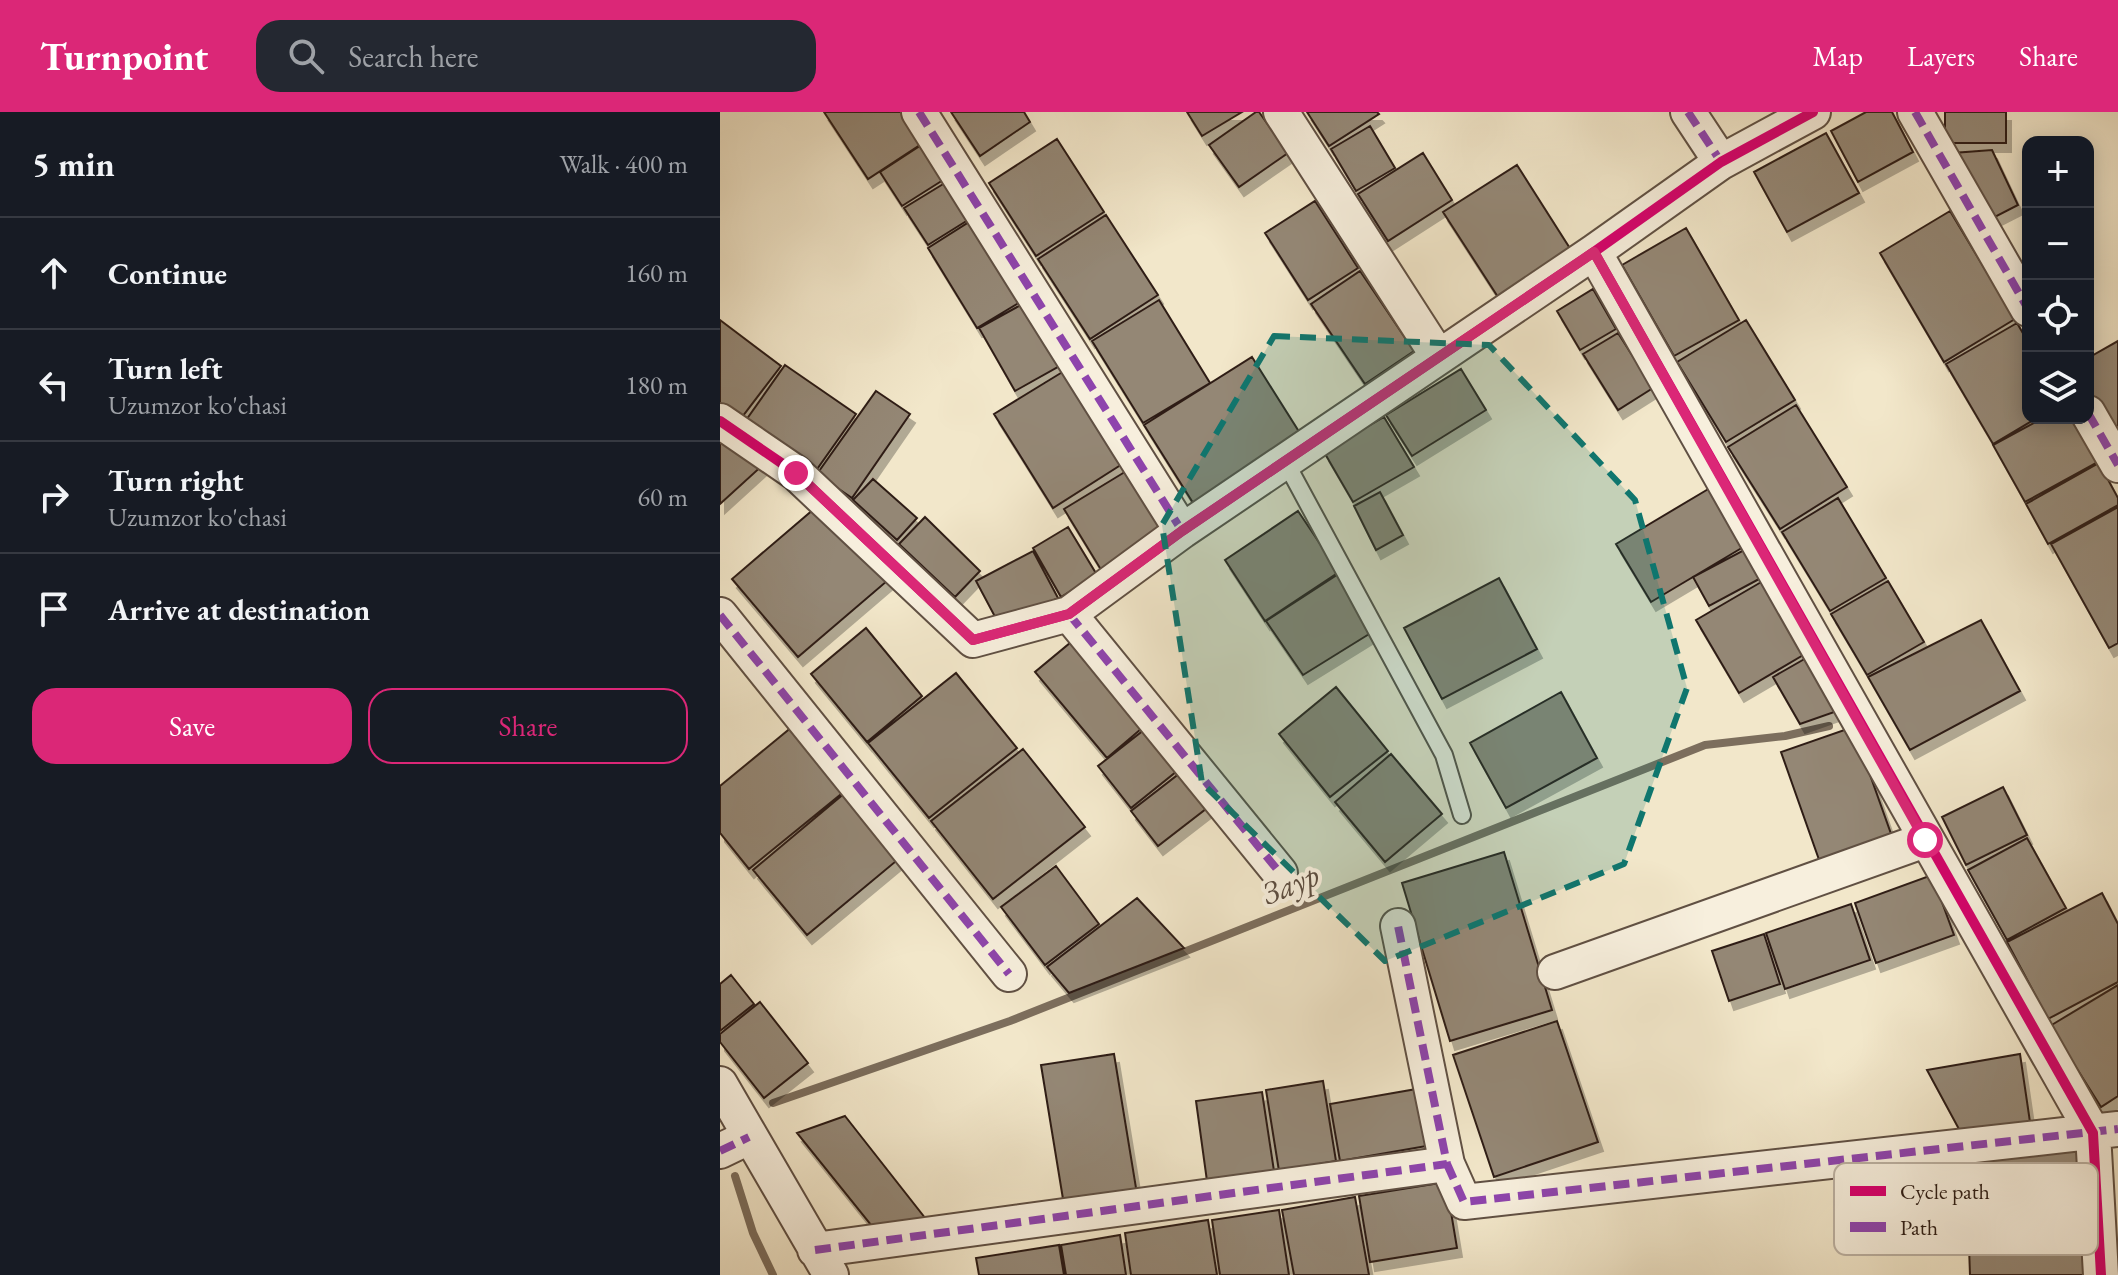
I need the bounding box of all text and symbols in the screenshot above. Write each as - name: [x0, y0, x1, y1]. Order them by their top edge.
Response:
- search box: [256, 20, 816, 92]
- text: Turnpoint: [40, 32, 208, 81]
- icon: search: [284, 34, 328, 78]
- text: Search here: [348, 37, 479, 76]
- text: Map: [1813, 38, 1863, 74]
- text: Layers: [1907, 38, 1975, 74]
- text: Share: [2019, 38, 2078, 74]
- map controls: [2022, 136, 2094, 424]
- button: +: [2022, 136, 2094, 208]
- text: 5 min: [32, 142, 115, 186]
- text: Walk · 400 m: [560, 147, 688, 181]
- button: −: [2022, 208, 2094, 280]
- icon: ahead: [32, 251, 76, 295]
- text: Continue: [108, 254, 227, 293]
- text: 160 m: [625, 256, 688, 290]
- button: locate: [2022, 280, 2094, 352]
- text: Turn left: [108, 349, 222, 388]
- button: layers: [2022, 352, 2094, 424]
- icon: left: [32, 363, 76, 407]
- text: 180 m: [625, 368, 688, 402]
- text: Uzumzor ko'chasi: [108, 388, 287, 422]
- route end: [778, 455, 814, 491]
- text: Turn right: [108, 461, 244, 500]
- icon: right: [32, 475, 76, 519]
- text: 60 m: [638, 480, 688, 514]
- text: Uzumzor ko'chasi: [108, 500, 287, 534]
- icon: arrive: [32, 587, 76, 631]
- text: Arrive at destination: [108, 590, 370, 629]
- button: Save: [32, 688, 352, 764]
- button: Share: [368, 688, 688, 764]
- route start: [1907, 822, 1943, 858]
- water label: Заур: [1255, 854, 1325, 914]
- legend: [1834, 1163, 2098, 1255]
- text: Cycle path: [1900, 1177, 1990, 1206]
- text: Path: [1900, 1213, 1938, 1242]

